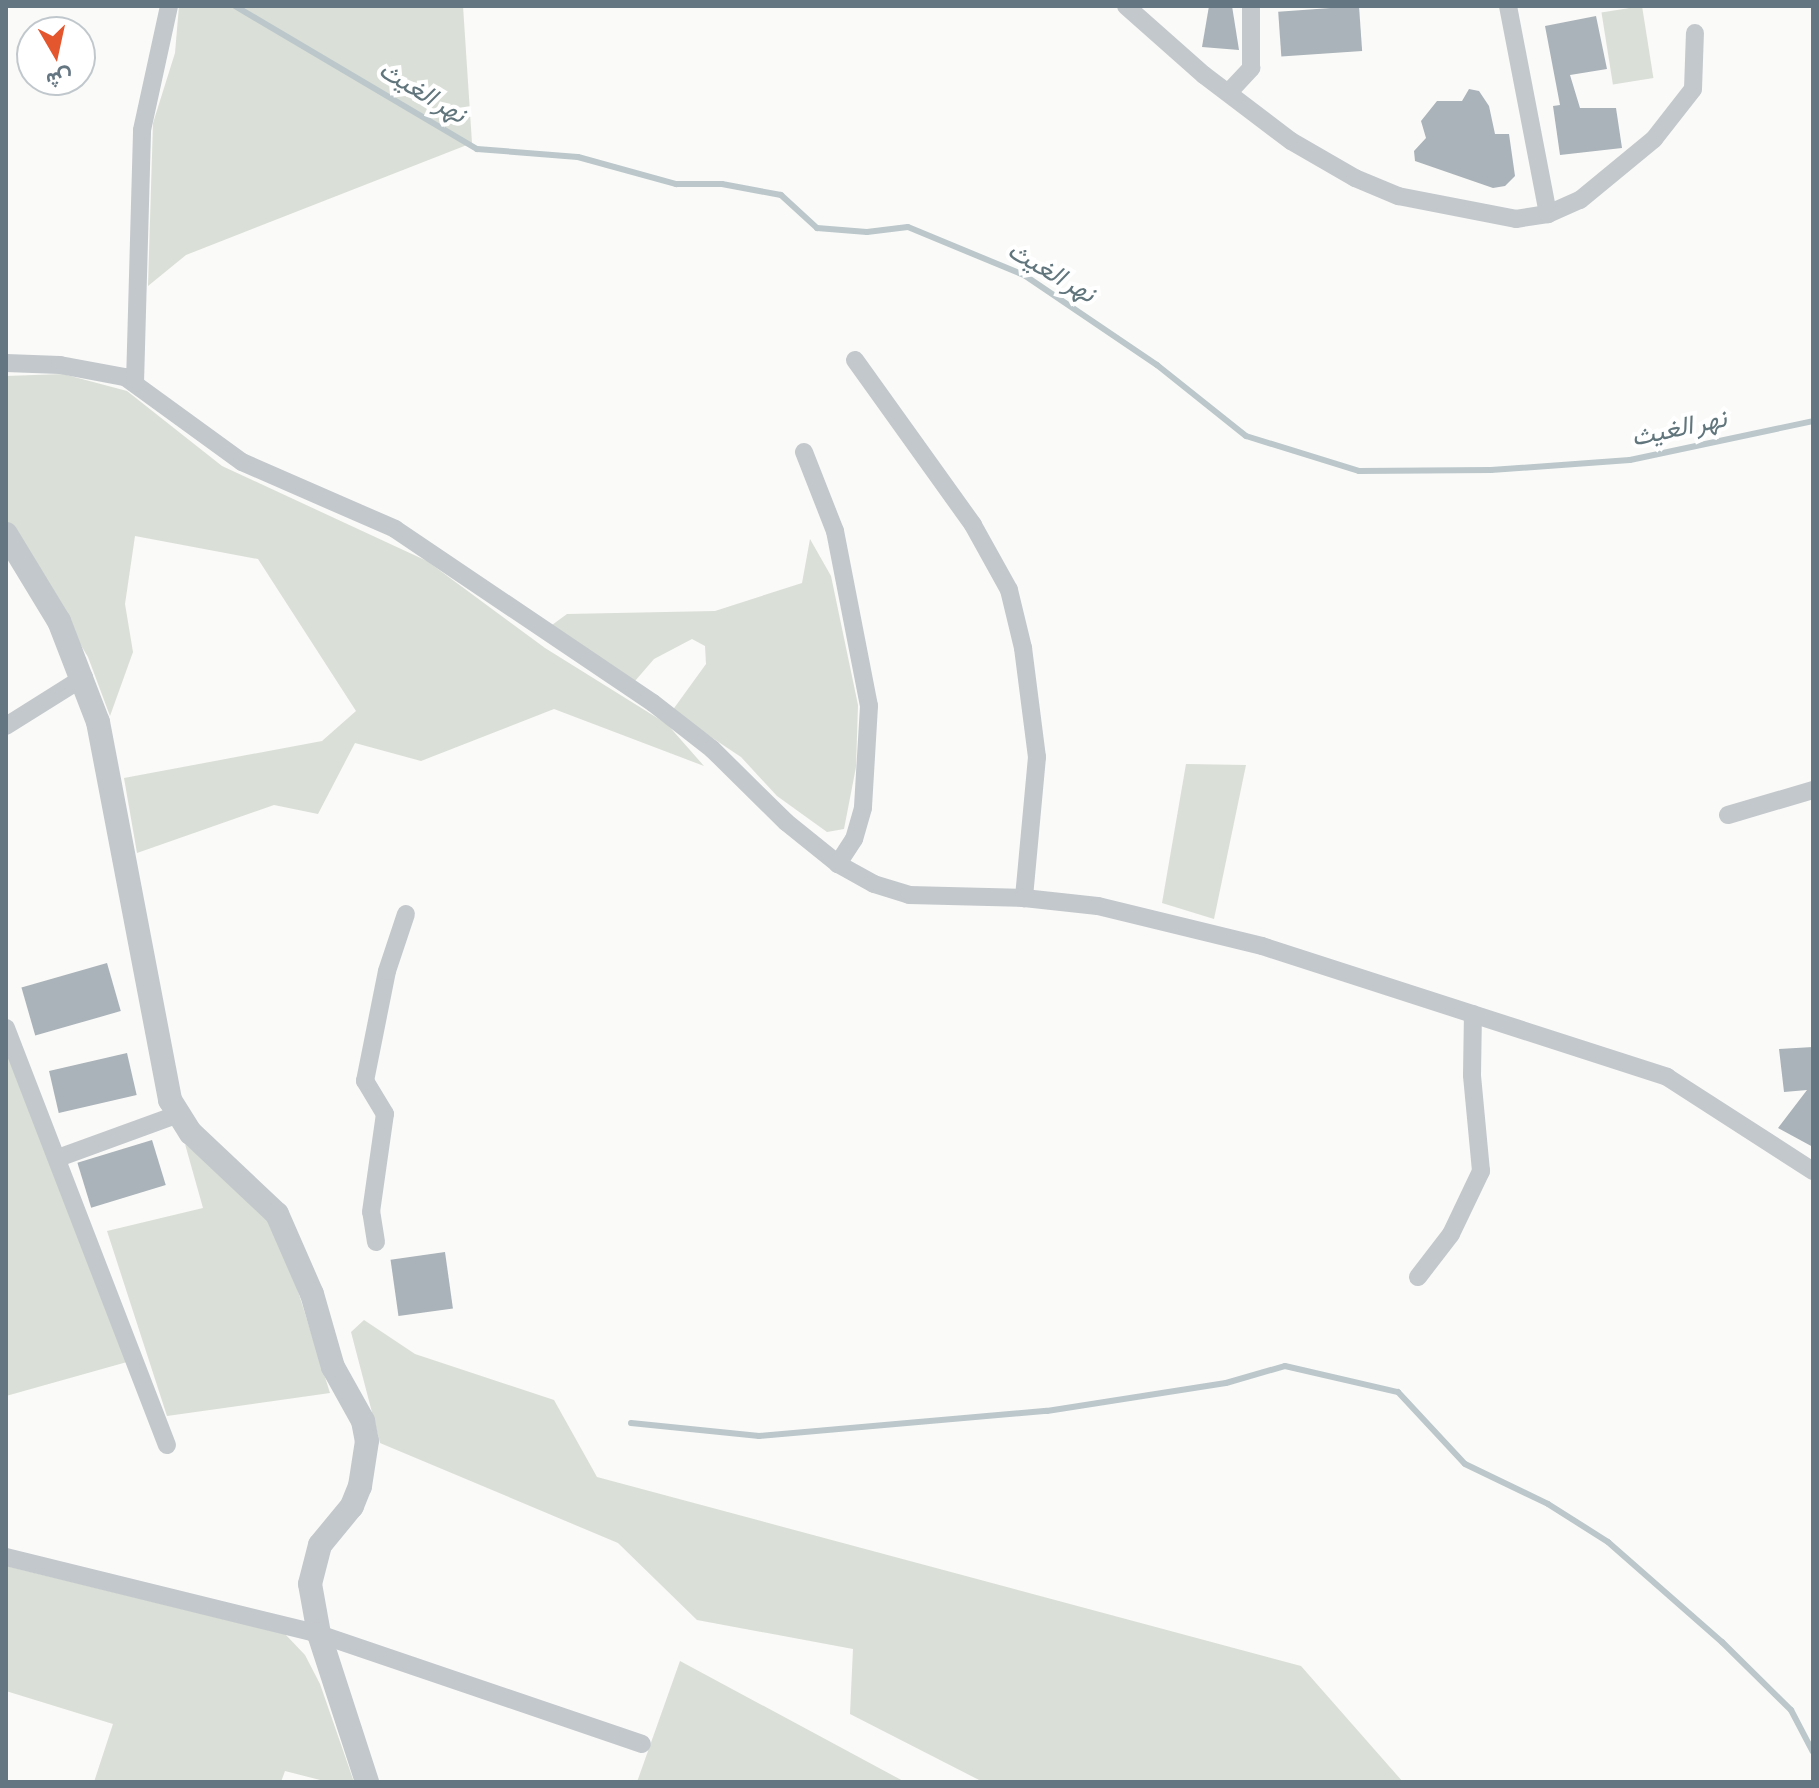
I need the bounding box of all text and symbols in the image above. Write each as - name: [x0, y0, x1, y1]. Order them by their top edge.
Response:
- north arrow: [16, 16, 96, 96]
- water label: نهر الغيث: [373, 55, 471, 131]
- text: ش: [44, 63, 75, 94]
- water label: نهر الغيث: [1001, 235, 1101, 311]
- water label: نهر الغيث: [1629, 404, 1729, 454]

